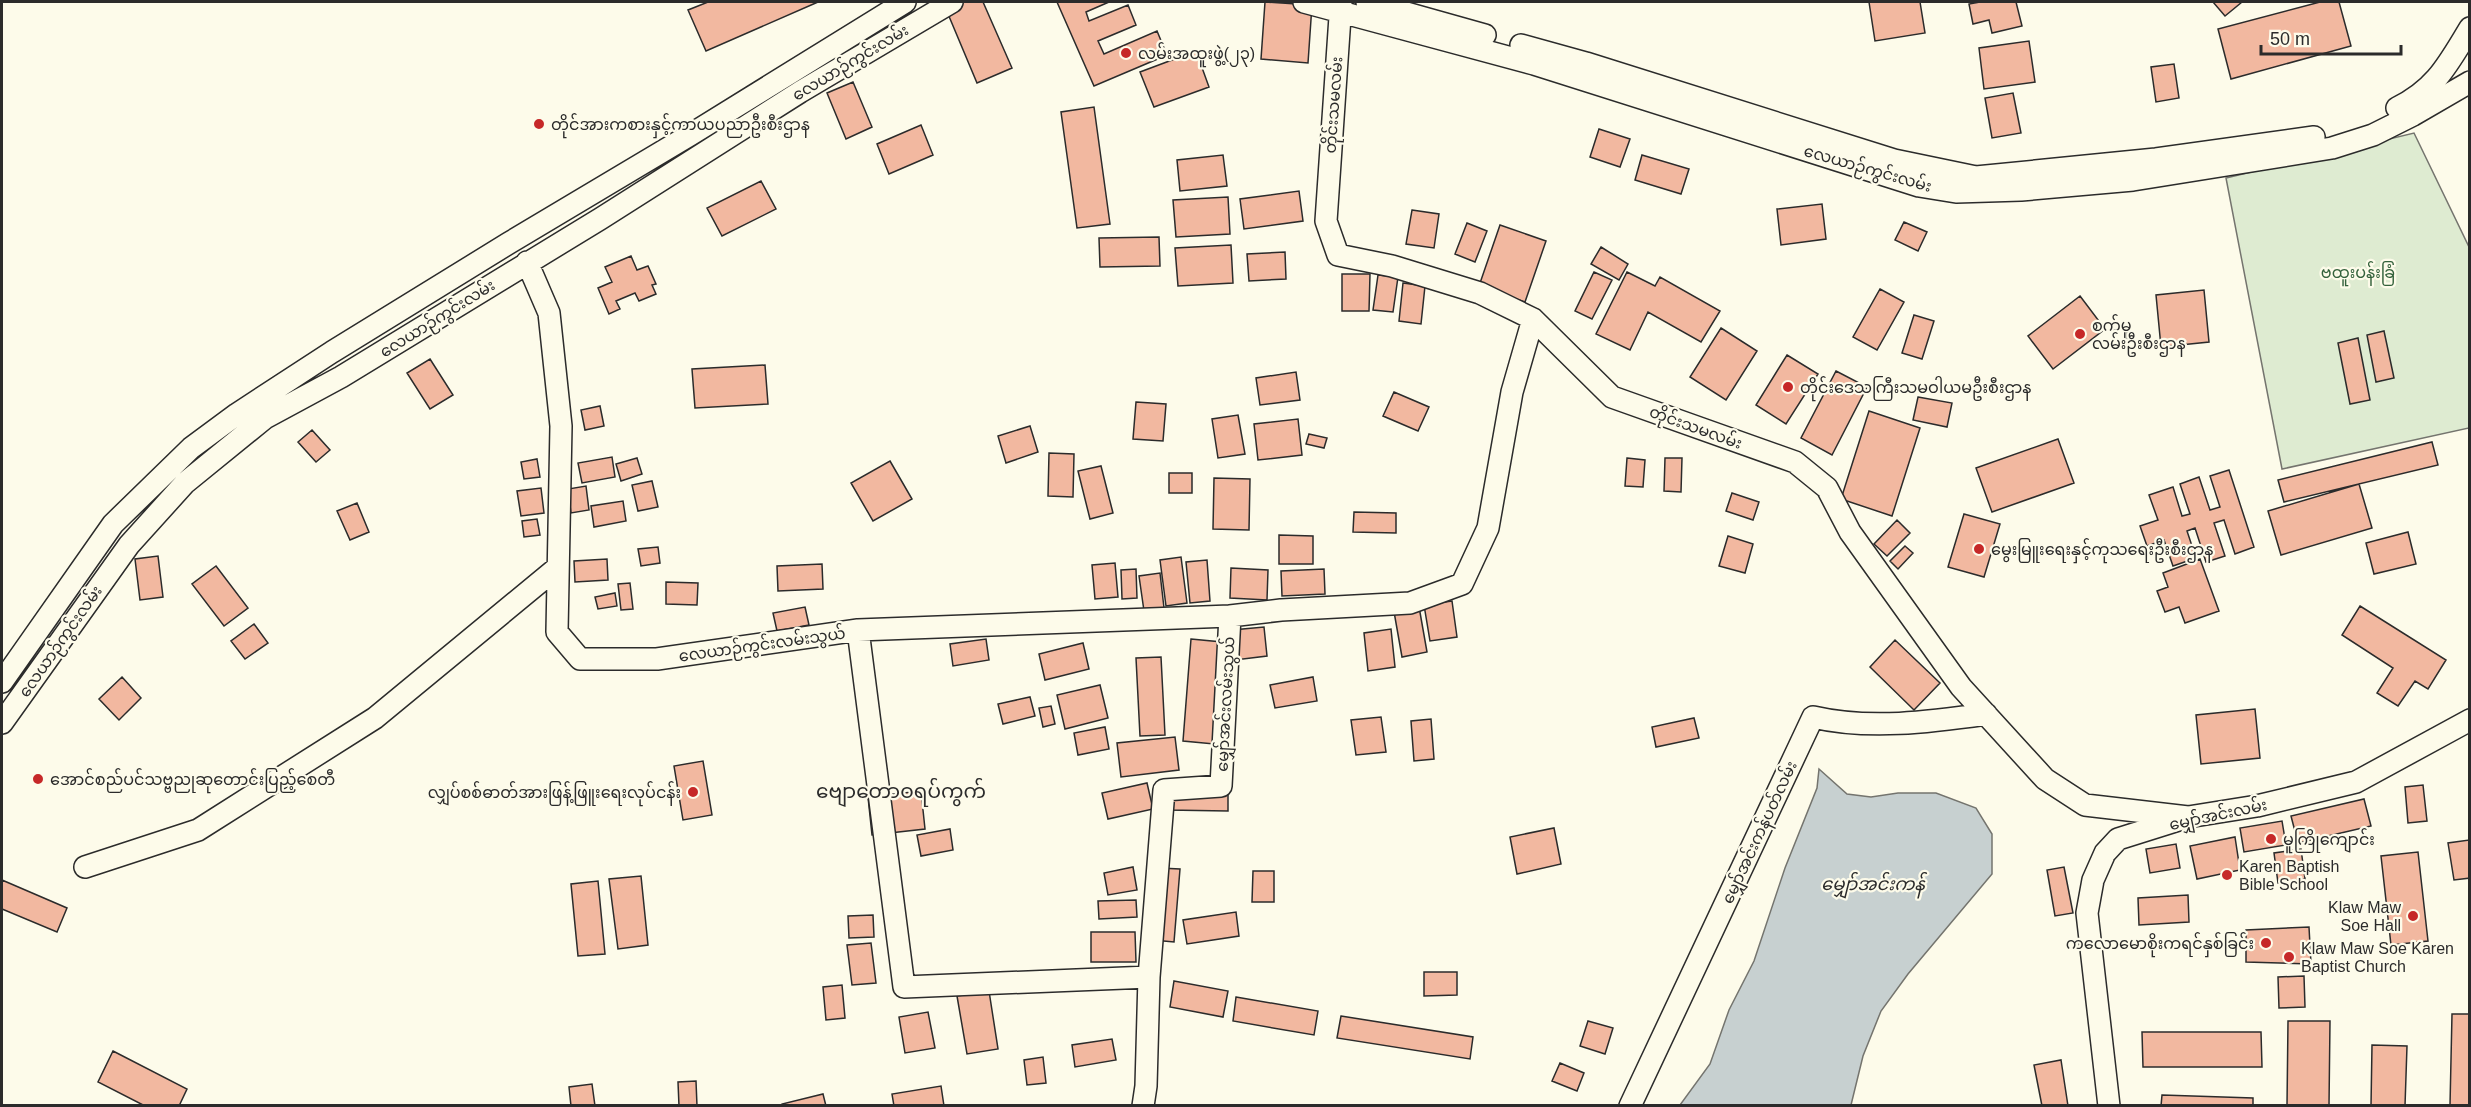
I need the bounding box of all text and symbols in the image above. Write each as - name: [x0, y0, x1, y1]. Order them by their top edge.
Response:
- scale bar: [2261, 18, 2400, 56]
- street label: လေယာဉ်ကွင်းလမ်း: [788, 19, 914, 108]
- text: 50 m: [2270, 29, 2310, 49]
- place label: လမ်းအထူးဖွဲ့(၂၃): [1138, 42, 1255, 68]
- marker: လမ်းအထူးဖွဲ့(၂၃): [1119, 46, 1133, 60]
- street label: တိုင်းသမလမ်း: [1319, 56, 1351, 154]
- place label: တိုင်အားကစားနှင့်ကာယပညာဦးစီးဌာန: [551, 113, 810, 139]
- marker: တိုင်အားကစားနှင့်ကာယပညာဦးစီးဌာန: [532, 117, 546, 131]
- street label: လေယာဉ်ကွင်းလမ်း: [1801, 139, 1935, 200]
- park label: ဗထူးပန်းခြံ: [2321, 261, 2395, 287]
- street label: လေယာဉ်ကွင်းလမ်း: [375, 274, 500, 365]
- place label: စက်မူ လမ်းဦးစီးဌာန: [2092, 314, 2186, 357]
- marker: စက်မူ လမ်းဦးစီးဌာန: [2073, 327, 2087, 341]
- place label: တိုင်းဒေသကြီးသမဝါယမဦးစီးဌာန: [1800, 376, 2031, 402]
- marker: တိုင်းဒေသကြီးသမဝါယမဦးစီးဌာန: [1781, 380, 1795, 394]
- street label: တိုင်းသမလမ်း: [1645, 400, 1745, 458]
- place label: မွေးမြူးရေးနှင့်ကုသရေးဦးစီးဌာန: [1991, 538, 2213, 564]
- marker: မွေးမြူးရေးနှင့်ကုသရေးဦးစီးဌာန: [1972, 542, 1986, 556]
- street label: လေယာဉ်ကွင်းလမ်း: [13, 581, 109, 703]
- street label: လေယာဉ်ကွင်းလမ်းသွယ်: [677, 621, 847, 670]
- street label: မျှော်အင်းလမ်းသွယ်: [1210, 636, 1243, 772]
- street label: မျှော်အင်းကန်ပတ်လမ်း: [1716, 757, 1805, 908]
- place label: အောင်စည်ပင်သဗ္ဗညုဆုတောင်းပြည့်စေတီ: [50, 768, 335, 794]
- marker: အောင်စည်ပင်သဗ္ဗညုဆုတောင်းပြည့်စေတီ: [31, 772, 45, 786]
- district label: ဗျောတောဝရပ်ကွက်: [816, 777, 986, 807]
- place label: လျှပ်စစ်ဓာတ်အားဖြန့်ဖြူးရေးလုပ်ငန်း: [428, 781, 681, 807]
- marker: လျှပ်စစ်ဓာတ်အားဖြန့်ဖြူးရေးလုပ်ငန်း: [686, 785, 700, 799]
- street label: မျှော်အင်းလမ်း: [2167, 793, 2270, 838]
- place label: မူကြိုကျောင်း: [2283, 828, 2375, 854]
- marker: မူကြိုကျောင်း: [2264, 832, 2278, 846]
- place label: Karen Baptish Bible School: [2239, 858, 2340, 893]
- marker: Karen Baptish Bible School: [2220, 868, 2234, 882]
- water label: မျှော်အင်းကန်: [1821, 871, 1928, 899]
- place label: Klaw Maw Soe Hall: [2328, 899, 2401, 934]
- marker: Klaw Maw Soe Hall: [2406, 909, 2420, 923]
- place label: ကလောမောစိုးကရင်နှစ်ခြင်း: [2066, 932, 2254, 958]
- marker: ကလောမောစိုးကရင်နှစ်ခြင်း: [2259, 936, 2273, 950]
- place label: Klaw Maw Soe Karen Baptist Church: [2301, 940, 2454, 975]
- marker: Klaw Maw Soe Karen Baptist Church: [2282, 950, 2296, 964]

